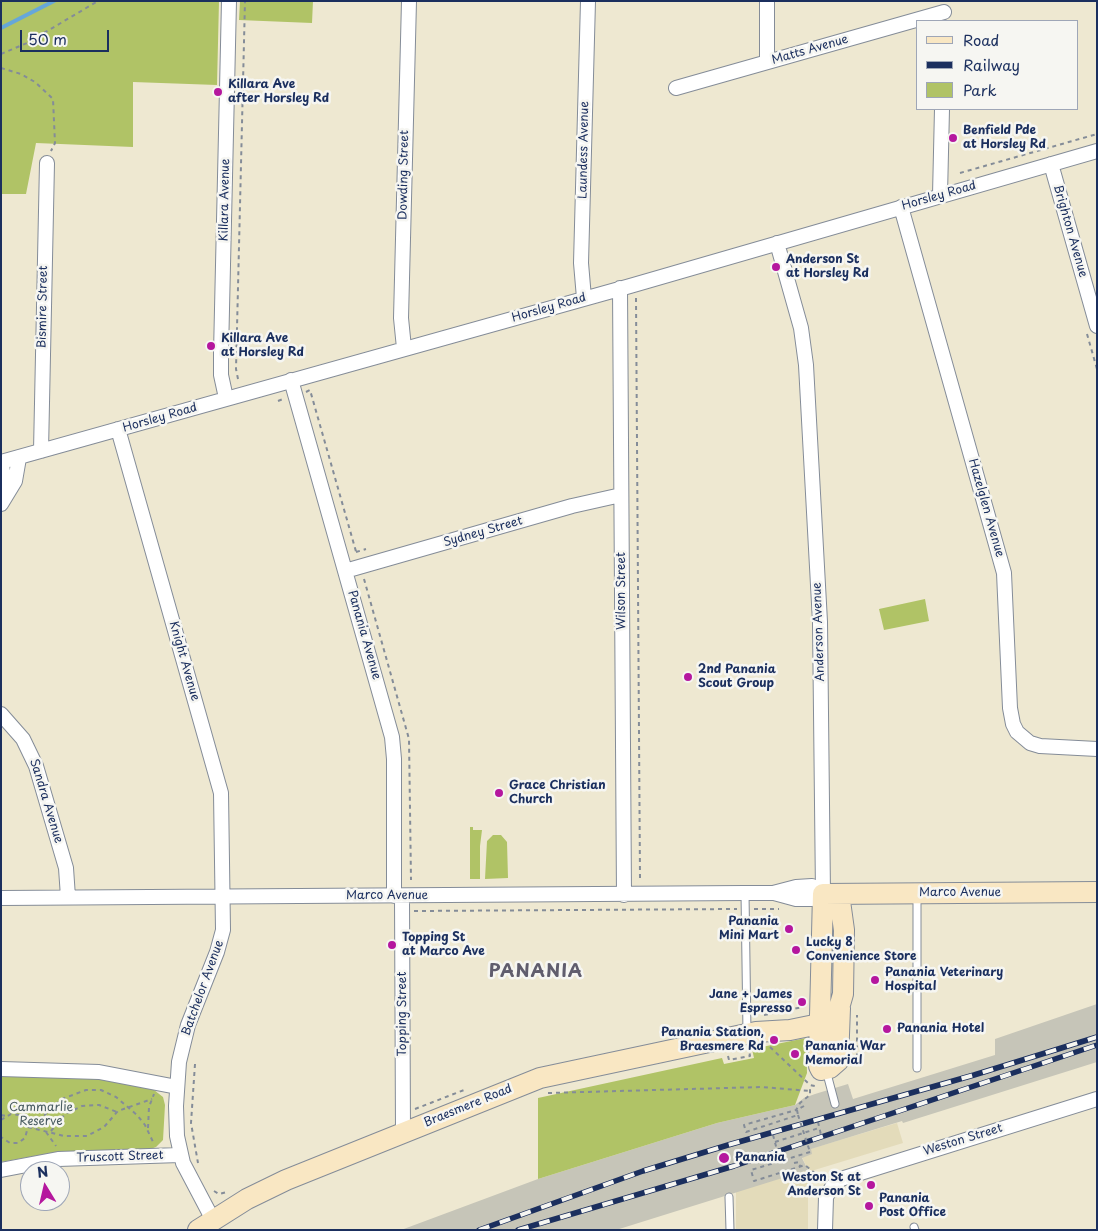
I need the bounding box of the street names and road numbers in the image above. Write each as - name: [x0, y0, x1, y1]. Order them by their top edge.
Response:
- street label: Matts Avenue: [770, 32, 850, 68]
- street label: Laundess Avenue: [576, 101, 592, 199]
- street label: Dowding Street: [396, 130, 412, 220]
- street label: Killara Avenue: [217, 159, 233, 241]
- street label: Horsley Road: [900, 179, 978, 213]
- street label: Brighton Avenue: [1050, 183, 1090, 279]
- street label: Bismire Street: [35, 265, 51, 349]
- street label: Horsley Road: [510, 291, 588, 325]
- street label: Horsley Road: [121, 401, 199, 435]
- street label: Hazelglen Avenue: [965, 457, 1007, 559]
- street label: Sydney Street: [442, 514, 524, 550]
- street label: Wilson Street: [615, 552, 629, 630]
- street label: Anderson Avenue: [810, 582, 828, 682]
- street label: Panania Avenue: [344, 589, 384, 681]
- street label: Knight Avenue: [166, 619, 202, 703]
- street label: Sandra Avenue: [26, 757, 66, 845]
- street label: Marco Avenue: [919, 886, 1001, 900]
- street label: Marco Avenue: [346, 889, 428, 903]
- street label: Batchelor Avenue: [179, 938, 227, 1038]
- street label: Topping Street: [396, 972, 410, 1056]
- street label: Braesmere Road: [422, 1082, 514, 1130]
- street label: Weston Street: [922, 1121, 1004, 1159]
- street label: Truscott Street: [76, 1148, 164, 1166]

